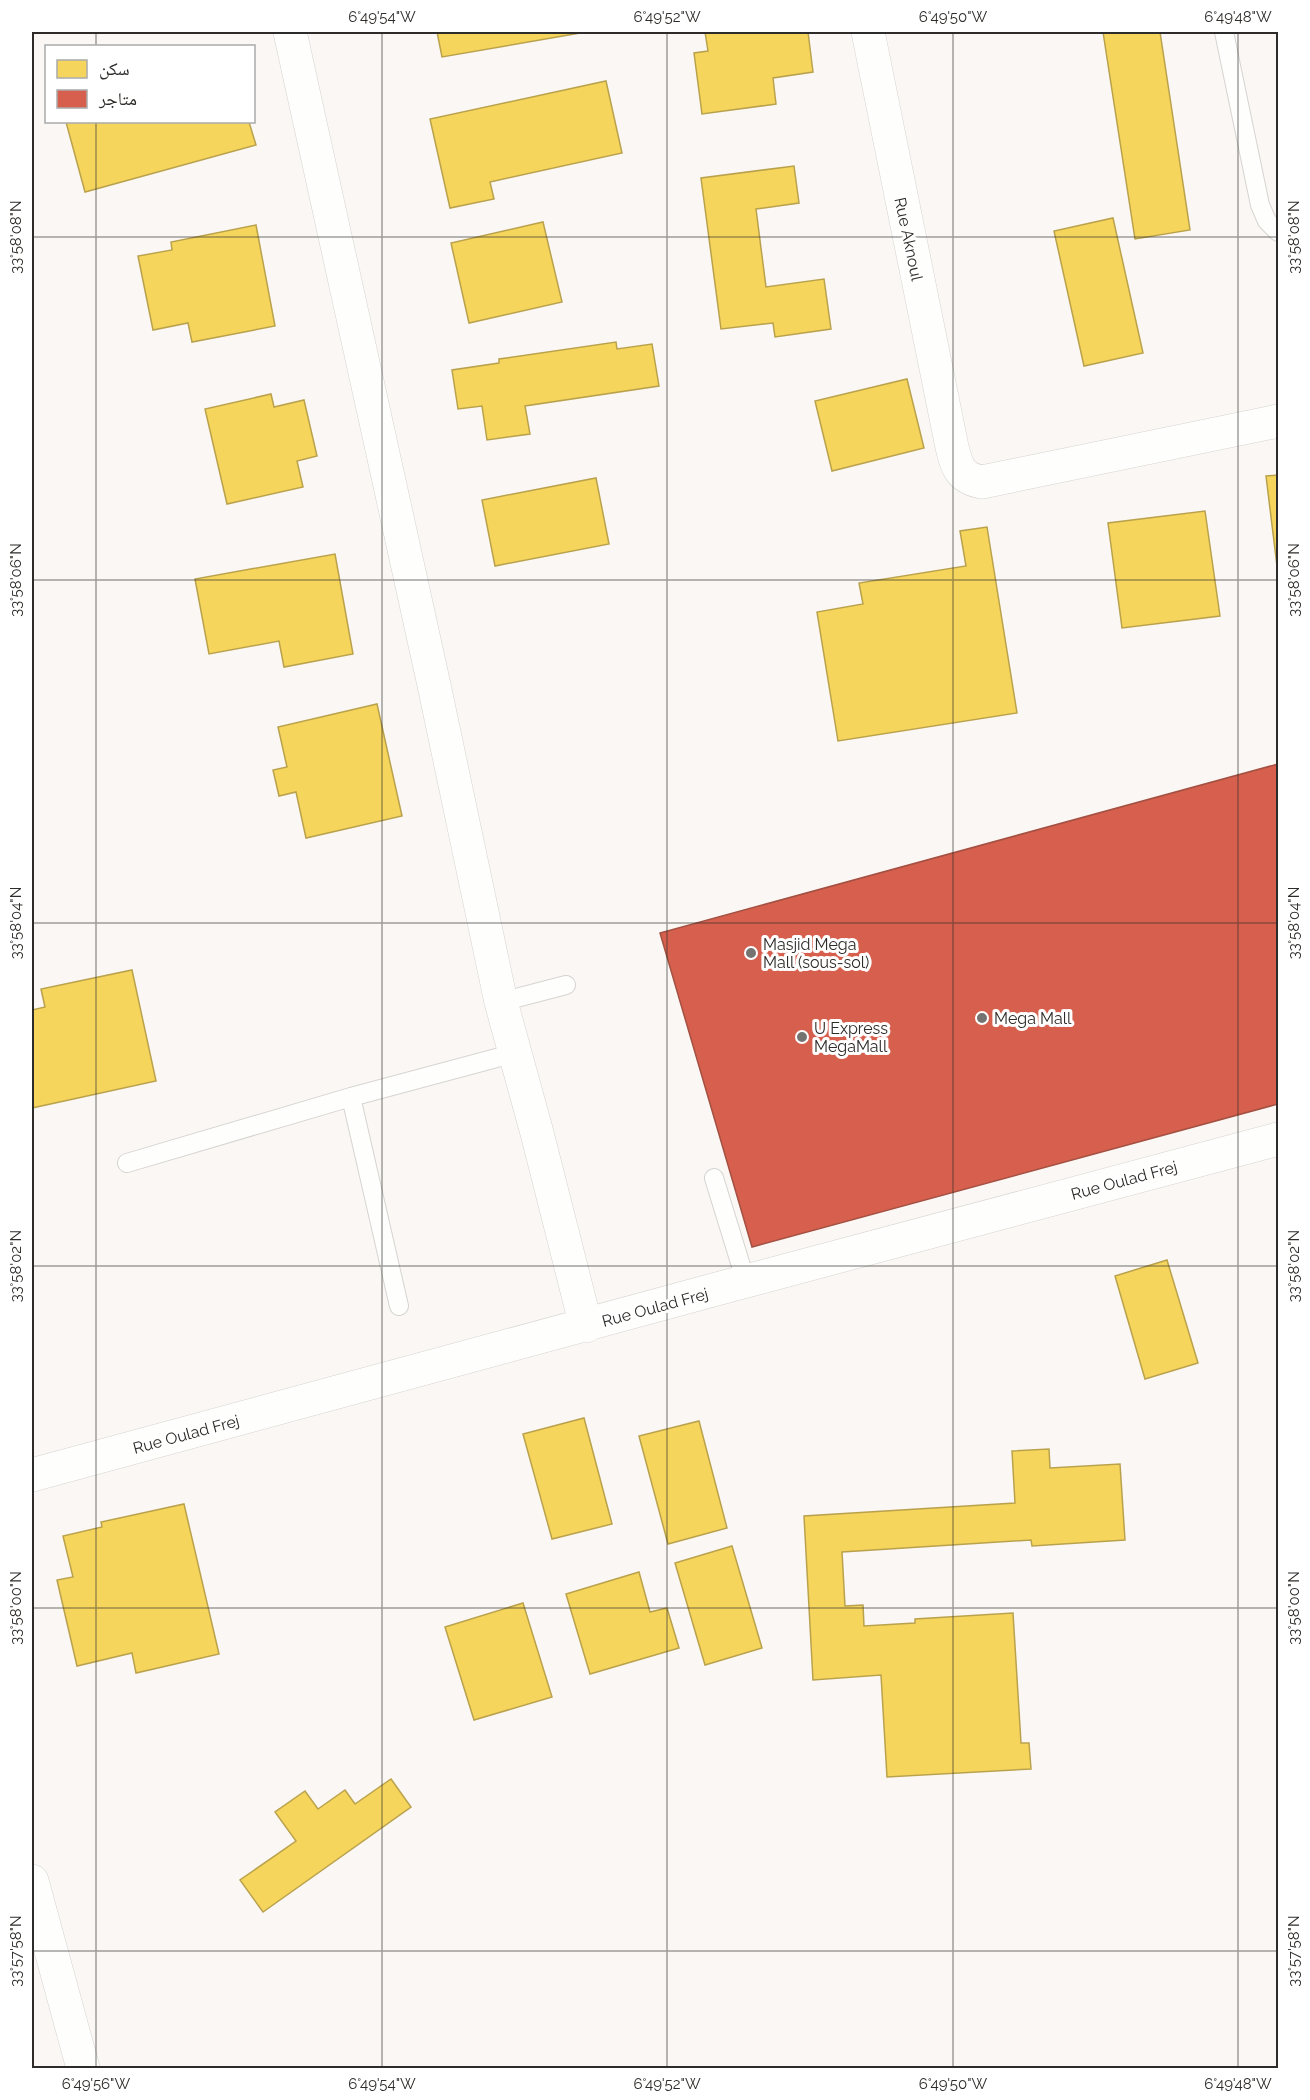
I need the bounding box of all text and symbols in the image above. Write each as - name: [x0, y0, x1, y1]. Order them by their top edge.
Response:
- text: 6°49'54"W: [348, 8, 416, 26]
- text: 6°49'52"W: [633, 8, 701, 26]
- text: 6°49'50"W: [919, 8, 988, 26]
- text: 6°49'48"W: [1204, 8, 1272, 26]
- legend: [45, 45, 255, 123]
- text: سكن: [99, 58, 130, 80]
- text: متاجر: [98, 88, 137, 109]
- street label: Rue Aknoul: [890, 196, 927, 283]
- text: 33°58'08"N: [7, 200, 25, 274]
- text: 33°58'08"N: [1285, 200, 1303, 274]
- text: 33°58'06"N: [7, 543, 25, 617]
- text: 33°58'06"N: [1285, 543, 1303, 617]
- text: 33°58'04"N: [7, 887, 25, 959]
- text: 33°58'04"N: [1285, 887, 1303, 959]
- place label: Masjid Mega Mall (sous-sol): [763, 935, 869, 972]
- marker: Masjid Mega Mall (sous-sol): [744, 946, 758, 960]
- place label: Mega Mall: [994, 1009, 1072, 1028]
- marker: Mega Mall: [975, 1011, 989, 1025]
- place label: U Express MegaMall: [814, 1019, 888, 1056]
- marker: U Express MegaMall: [795, 1030, 809, 1044]
- street label: Rue Oulad Frej: [1069, 1157, 1179, 1204]
- text: 33°58'02"N: [7, 1230, 25, 1302]
- text: 33°58'02"N: [1285, 1230, 1303, 1302]
- street label: Rue Oulad Frej: [600, 1284, 710, 1331]
- street label: Rue Oulad Frej: [131, 1411, 241, 1458]
- text: 33°58'00"N: [7, 1571, 25, 1645]
- text: 33°58'00"N: [1285, 1571, 1303, 1645]
- text: 33°57'58"N: [7, 1915, 25, 1987]
- text: 33°57'58"N: [1285, 1915, 1303, 1987]
- text: 6°49'56"W: [62, 2075, 131, 2093]
- text: 6°49'54"W: [348, 2075, 416, 2093]
- text: 6°49'52"W: [633, 2075, 701, 2093]
- text: 6°49'50"W: [919, 2075, 988, 2093]
- text: 6°49'48"W: [1204, 2075, 1272, 2093]

